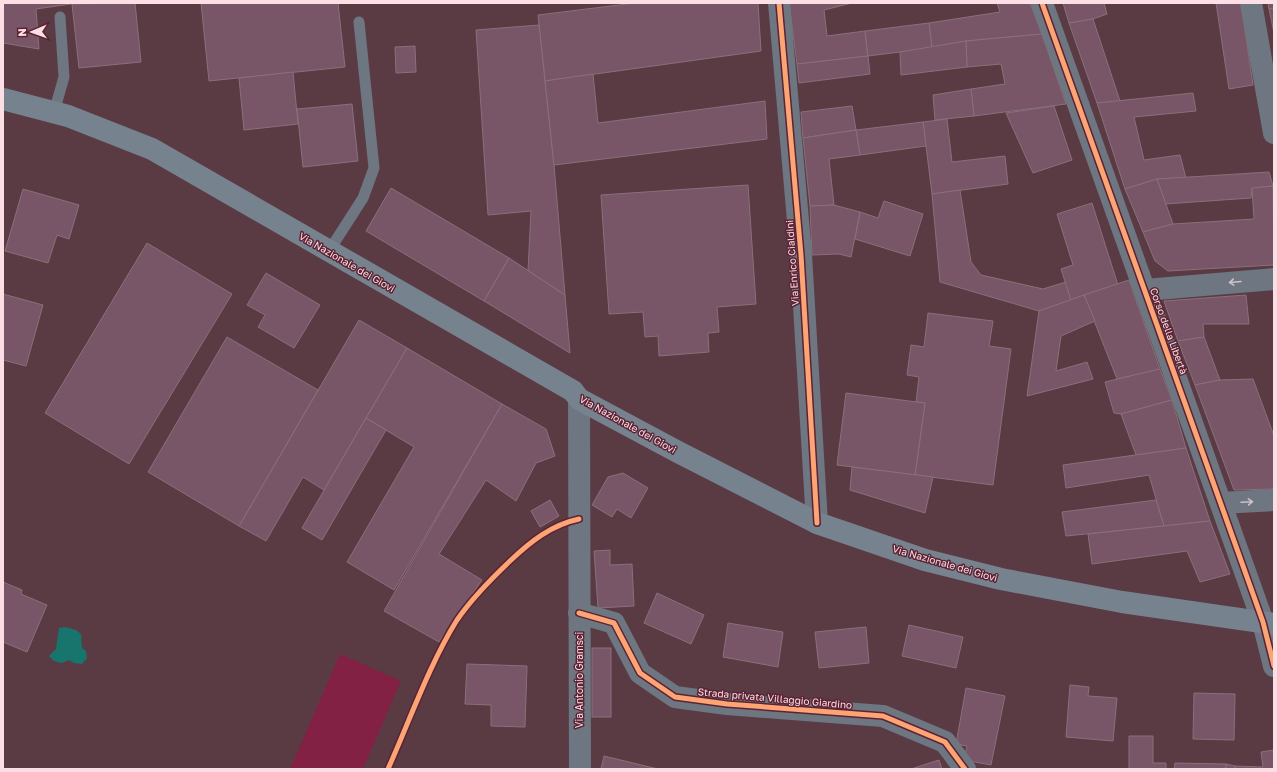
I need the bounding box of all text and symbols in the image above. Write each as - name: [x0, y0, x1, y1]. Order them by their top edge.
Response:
- north arrow: [12, 12, 52, 52]
- text: N: [15, 28, 28, 37]
- street label: Via Enrico Cialdini: [783, 220, 801, 306]
- street label: Via Nazionale dei Giovi: [297, 230, 397, 294]
- one-way arrow: [1229, 279, 1242, 286]
- street label: Corso della Libertà: [1148, 286, 1190, 376]
- street label: Via Nazionale dei Giovi: [578, 392, 678, 456]
- one-way arrow: [1240, 498, 1253, 505]
- street label: Via Nazionale dei Giovi: [891, 542, 999, 584]
- street label: Via Antonio Gramsci: [573, 632, 585, 728]
- street label: Strada privata Villaggio Giardino: [697, 685, 853, 711]

